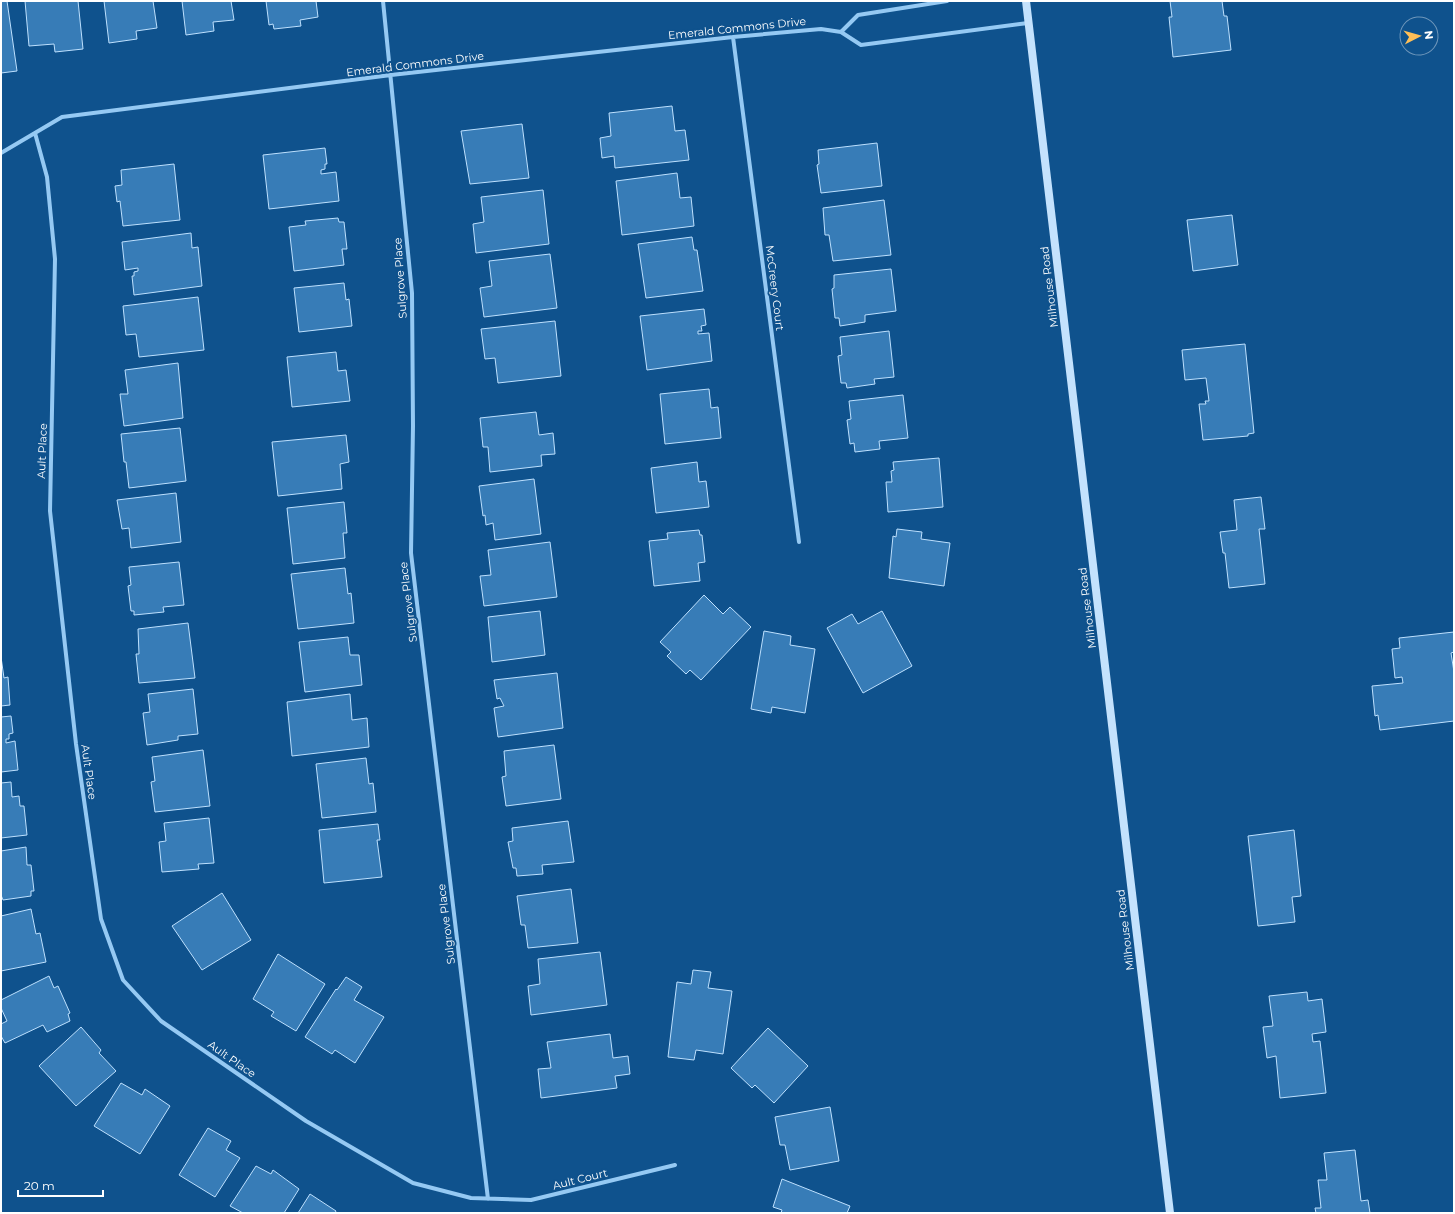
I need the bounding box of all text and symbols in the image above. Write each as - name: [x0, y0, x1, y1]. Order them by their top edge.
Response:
- street label: Emerald Commons Drive: [667, 14, 807, 42]
- north arrow: [1399, 16, 1439, 56]
- text: N: [1422, 30, 1436, 40]
- street label: Emerald Commons Drive: [345, 49, 485, 79]
- street label: Sulgrove Place: [390, 237, 410, 319]
- street label: McCreery Court: [763, 244, 787, 332]
- street label: Milhouse Road: [1037, 246, 1061, 328]
- street label: Ault Place: [34, 423, 50, 479]
- street label: Sulgrove Place: [396, 561, 420, 643]
- street label: Milhouse Road: [1075, 567, 1099, 649]
- street label: Ault Place: [78, 744, 100, 801]
- street label: Sulgrove Place: [434, 883, 458, 965]
- street label: Milhouse Road: [1113, 889, 1137, 971]
- street label: Ault Place: [205, 1037, 259, 1081]
- street label: Ault Court: [551, 1165, 610, 1193]
- scale bar: [18, 1172, 103, 1198]
- text: 20 m: [24, 1178, 55, 1193]

